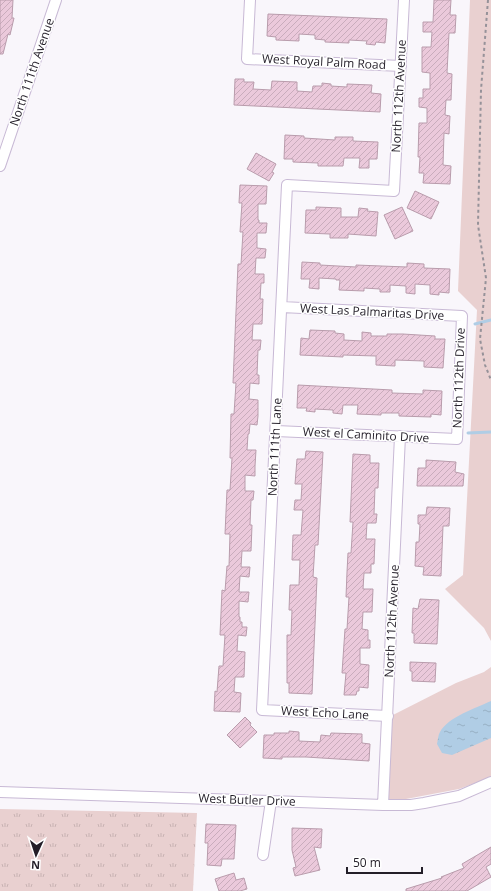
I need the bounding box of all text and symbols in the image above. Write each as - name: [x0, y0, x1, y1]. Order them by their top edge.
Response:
- street label: North 111th Avenue: [5, 15, 58, 128]
- street label: North 112th Avenue: [387, 39, 410, 153]
- street label: West Royal Palm Road: [262, 50, 386, 73]
- street label: West Las Palmaritas Drive: [299, 299, 445, 324]
- street label: North 112th Drive: [448, 327, 469, 429]
- street label: North 111th Lane: [263, 397, 286, 496]
- street label: West el Caminito Drive: [302, 423, 430, 446]
- street label: North 112th Avenue: [380, 564, 403, 678]
- street label: West Echo Lane: [281, 702, 370, 723]
- street label: West Butler Drive: [198, 789, 296, 810]
- north arrow: [16, 835, 56, 875]
- scale bar: [347, 849, 422, 875]
- text: 50 m: [353, 854, 381, 871]
- text: N: [31, 858, 40, 873]

